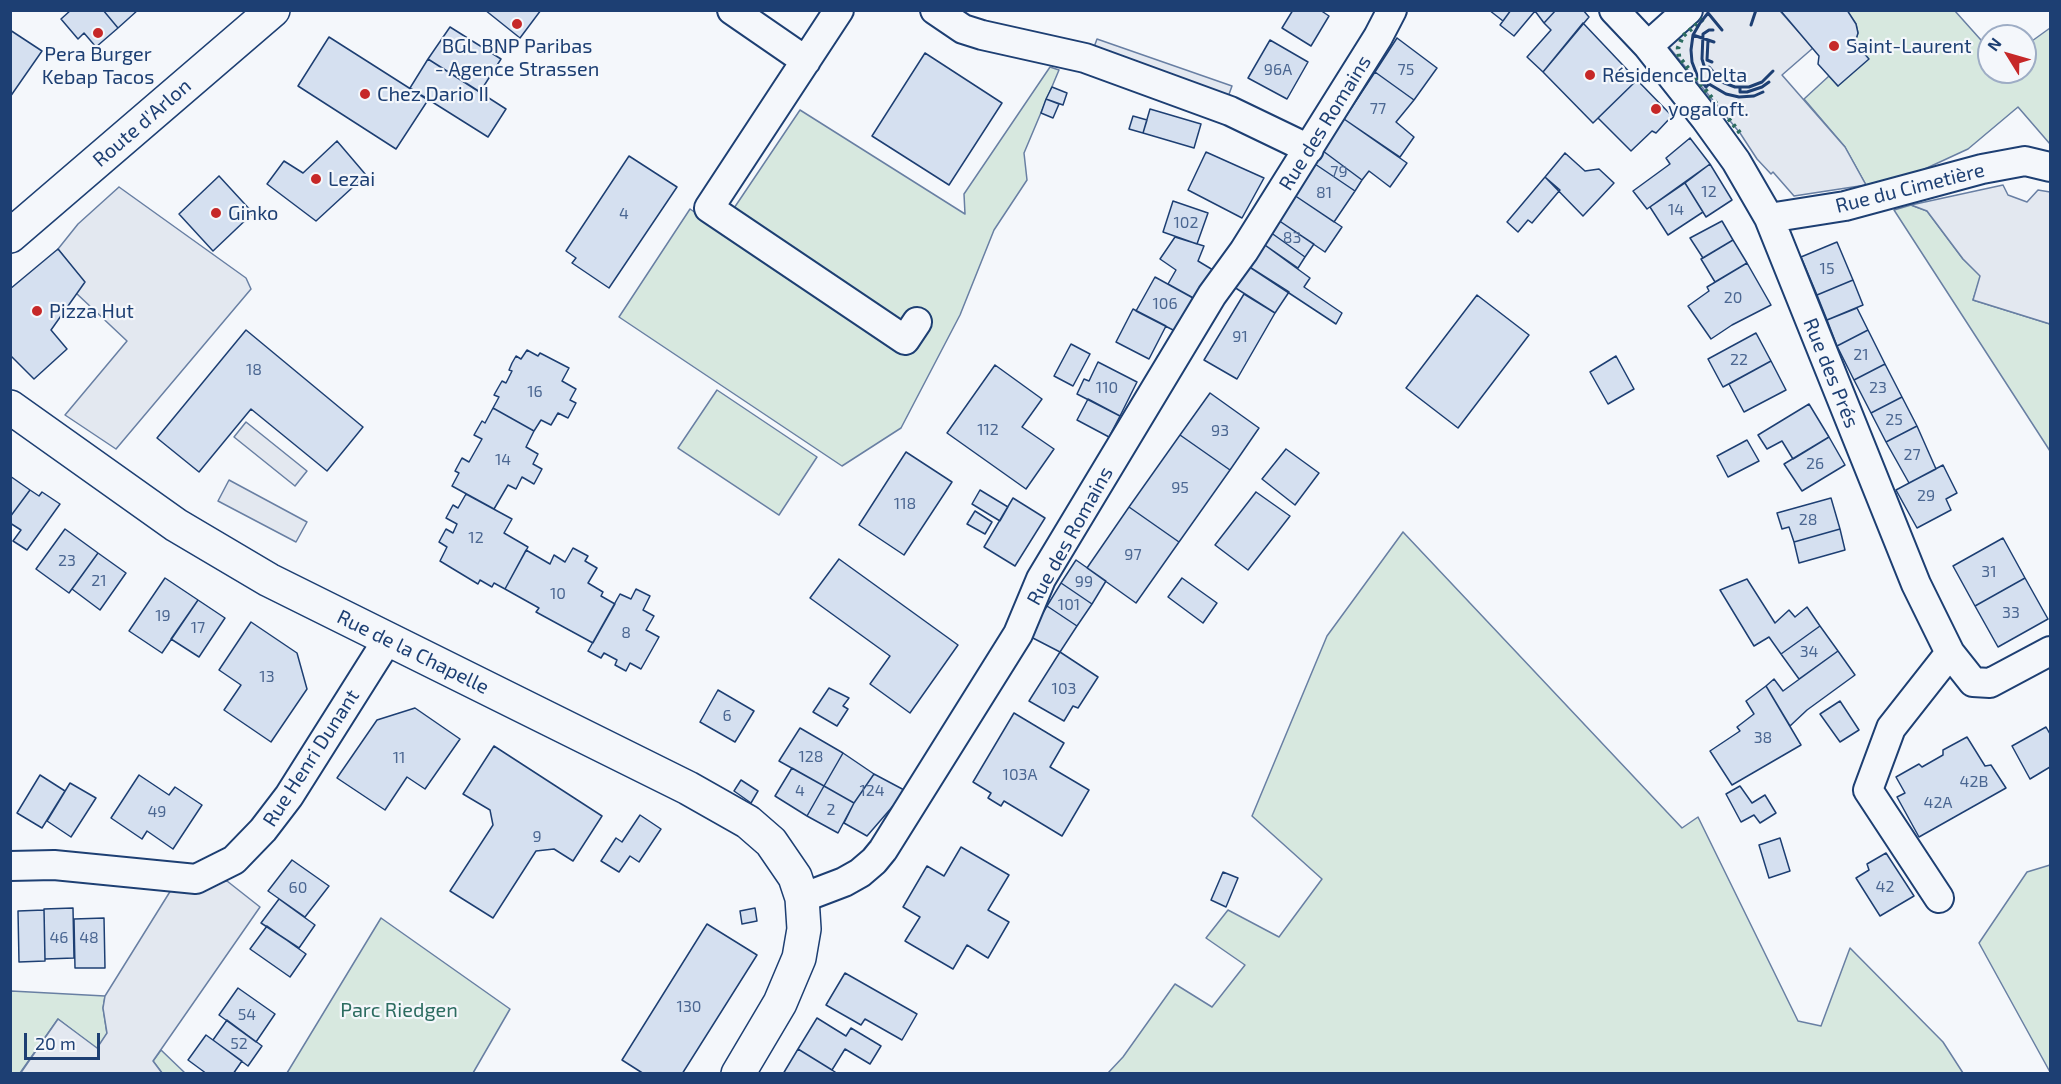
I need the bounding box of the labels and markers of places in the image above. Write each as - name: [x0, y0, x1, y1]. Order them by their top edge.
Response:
- marker: BGL BNP Paribas - Agence Strassen: [510, 17, 524, 31]
- marker: Pera Burger Kebap Tacos: [91, 26, 105, 40]
- place label: BGL BNP Paribas - Agence Strassen: [435, 34, 599, 81]
- place label: Saint-Laurent: [1846, 34, 1972, 58]
- marker: Saint-Laurent: [1827, 39, 1841, 53]
- place label: Pera Burger Kebap Tacos: [42, 42, 154, 89]
- place label: Résidence Delta: [1602, 63, 1747, 87]
- marker: Résidence Delta: [1583, 68, 1597, 82]
- place label: Chez Dario II: [377, 82, 489, 106]
- marker: Chez Dario II: [358, 87, 372, 101]
- place label: yogaloft.: [1668, 97, 1749, 121]
- marker: yogaloft.: [1649, 102, 1663, 116]
- place label: Lezai: [328, 167, 375, 191]
- marker: Lezai: [309, 172, 323, 186]
- place label: Ginko: [228, 201, 278, 225]
- marker: Ginko: [209, 206, 223, 220]
- place label: Pizza Hut: [49, 299, 134, 323]
- marker: Pizza Hut: [30, 304, 44, 318]

